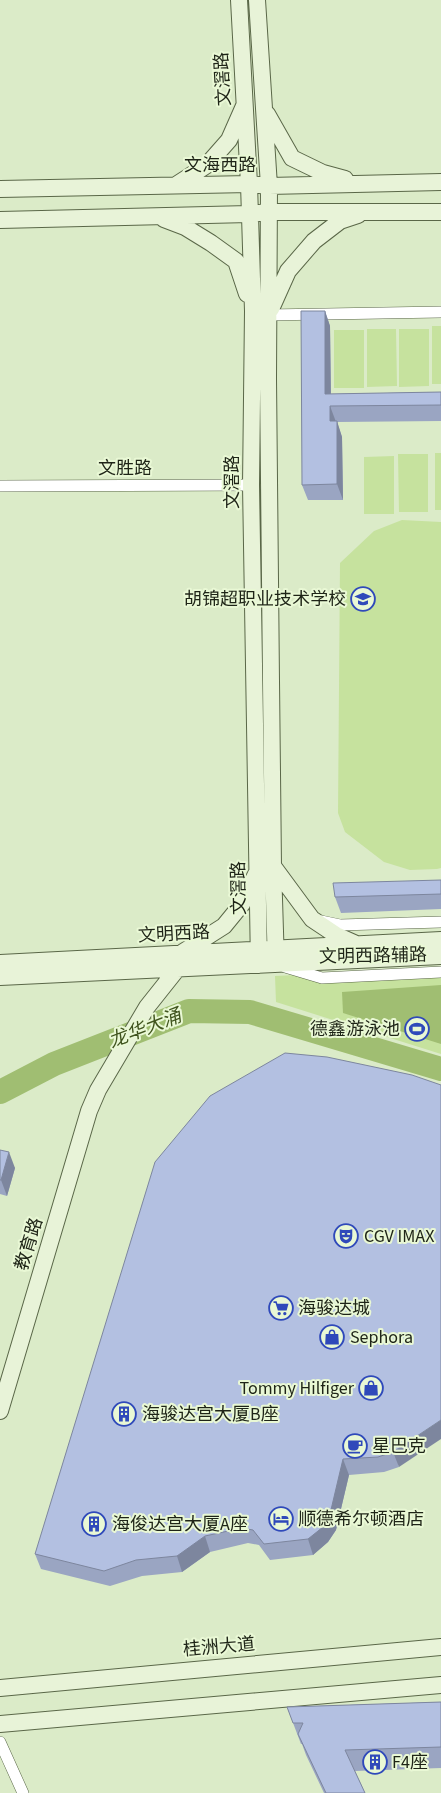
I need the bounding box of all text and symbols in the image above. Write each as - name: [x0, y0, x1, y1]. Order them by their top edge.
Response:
- street label: 文滘路: [209, 51, 237, 107]
- street label: 文海西路: [184, 153, 256, 178]
- street label: 文滘路: [220, 455, 245, 509]
- street label: 文胜路: [98, 456, 152, 481]
- school or university icon: 胡锦超职业技术学校: [350, 586, 376, 612]
- place label: 胡锦超职业技术学校: [184, 587, 346, 612]
- street label: 文滘路: [226, 861, 252, 915]
- street label: 文明西路: [137, 920, 211, 948]
- street label: 文明西路辅路: [319, 943, 427, 969]
- water label: 龙华大涌: [105, 1002, 187, 1055]
- sports icon: 德鑫游泳池: [404, 1016, 430, 1042]
- place label: 德鑫游泳池: [310, 1017, 400, 1042]
- street label: 教育路: [9, 1215, 49, 1273]
- theatre icon: CGV IMAX: [333, 1223, 359, 1249]
- place label: CGV IMAX: [364, 1224, 434, 1249]
- supermarket icon: 海骏达城: [268, 1295, 294, 1321]
- place label: 海骏达城: [298, 1296, 370, 1321]
- shop icon: Sephora: [319, 1324, 345, 1350]
- place label: Sephora: [350, 1325, 413, 1350]
- shop icon: Tommy Hilfiger: [358, 1375, 384, 1401]
- place label: Tommy Hilfiger: [239, 1376, 355, 1401]
- building icon: 海骏达宫大厦B座: [111, 1401, 137, 1427]
- place label: 海骏达宫大厦B座: [142, 1402, 279, 1427]
- cafe icon: 星巴克: [342, 1433, 368, 1459]
- place label: 星巴克: [372, 1434, 426, 1459]
- hotel icon: 顺德希尔顿酒店: [268, 1506, 294, 1532]
- place label: 顺德希尔顿酒店: [298, 1507, 424, 1532]
- building icon: 海俊达宫大厦A座: [81, 1511, 107, 1537]
- place label: 海俊达宫大厦A座: [112, 1512, 248, 1537]
- street label: 桂洲大道: [182, 1631, 256, 1663]
- building icon: F4座: [362, 1749, 388, 1775]
- place label: F4座: [392, 1750, 428, 1775]

